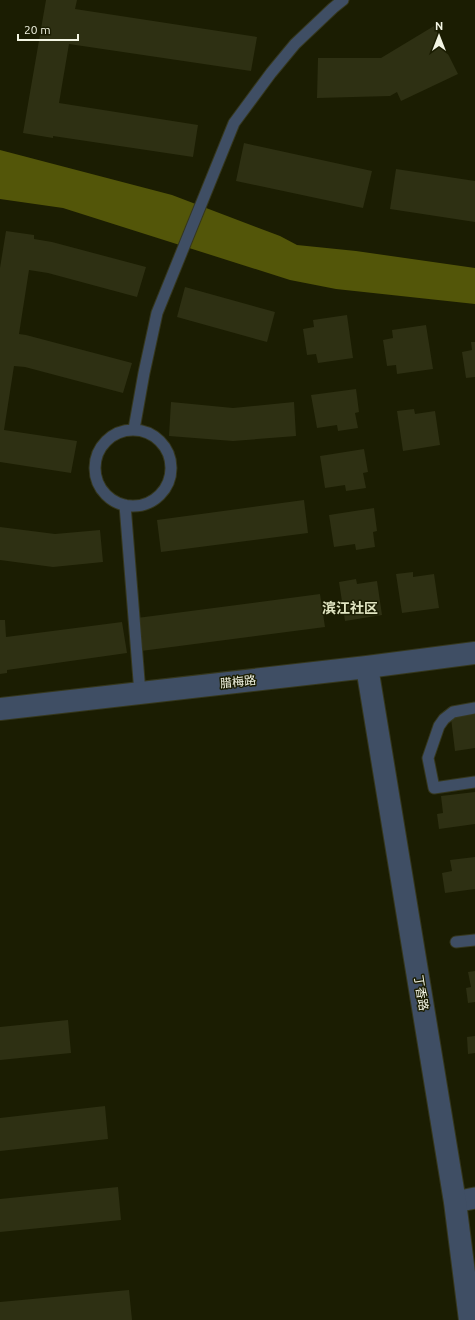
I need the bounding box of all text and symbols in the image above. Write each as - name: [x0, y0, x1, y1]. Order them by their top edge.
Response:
- scale bar: [18, 16, 78, 42]
- north arrow: [419, 16, 459, 56]
- text: N: [435, 20, 443, 32]
- text: 20 m: [24, 23, 51, 36]
- district label: 滨江社区: [322, 600, 378, 616]
- street label: 腊梅路: [219, 673, 257, 690]
- street label: 丁香路: [412, 974, 431, 1012]

